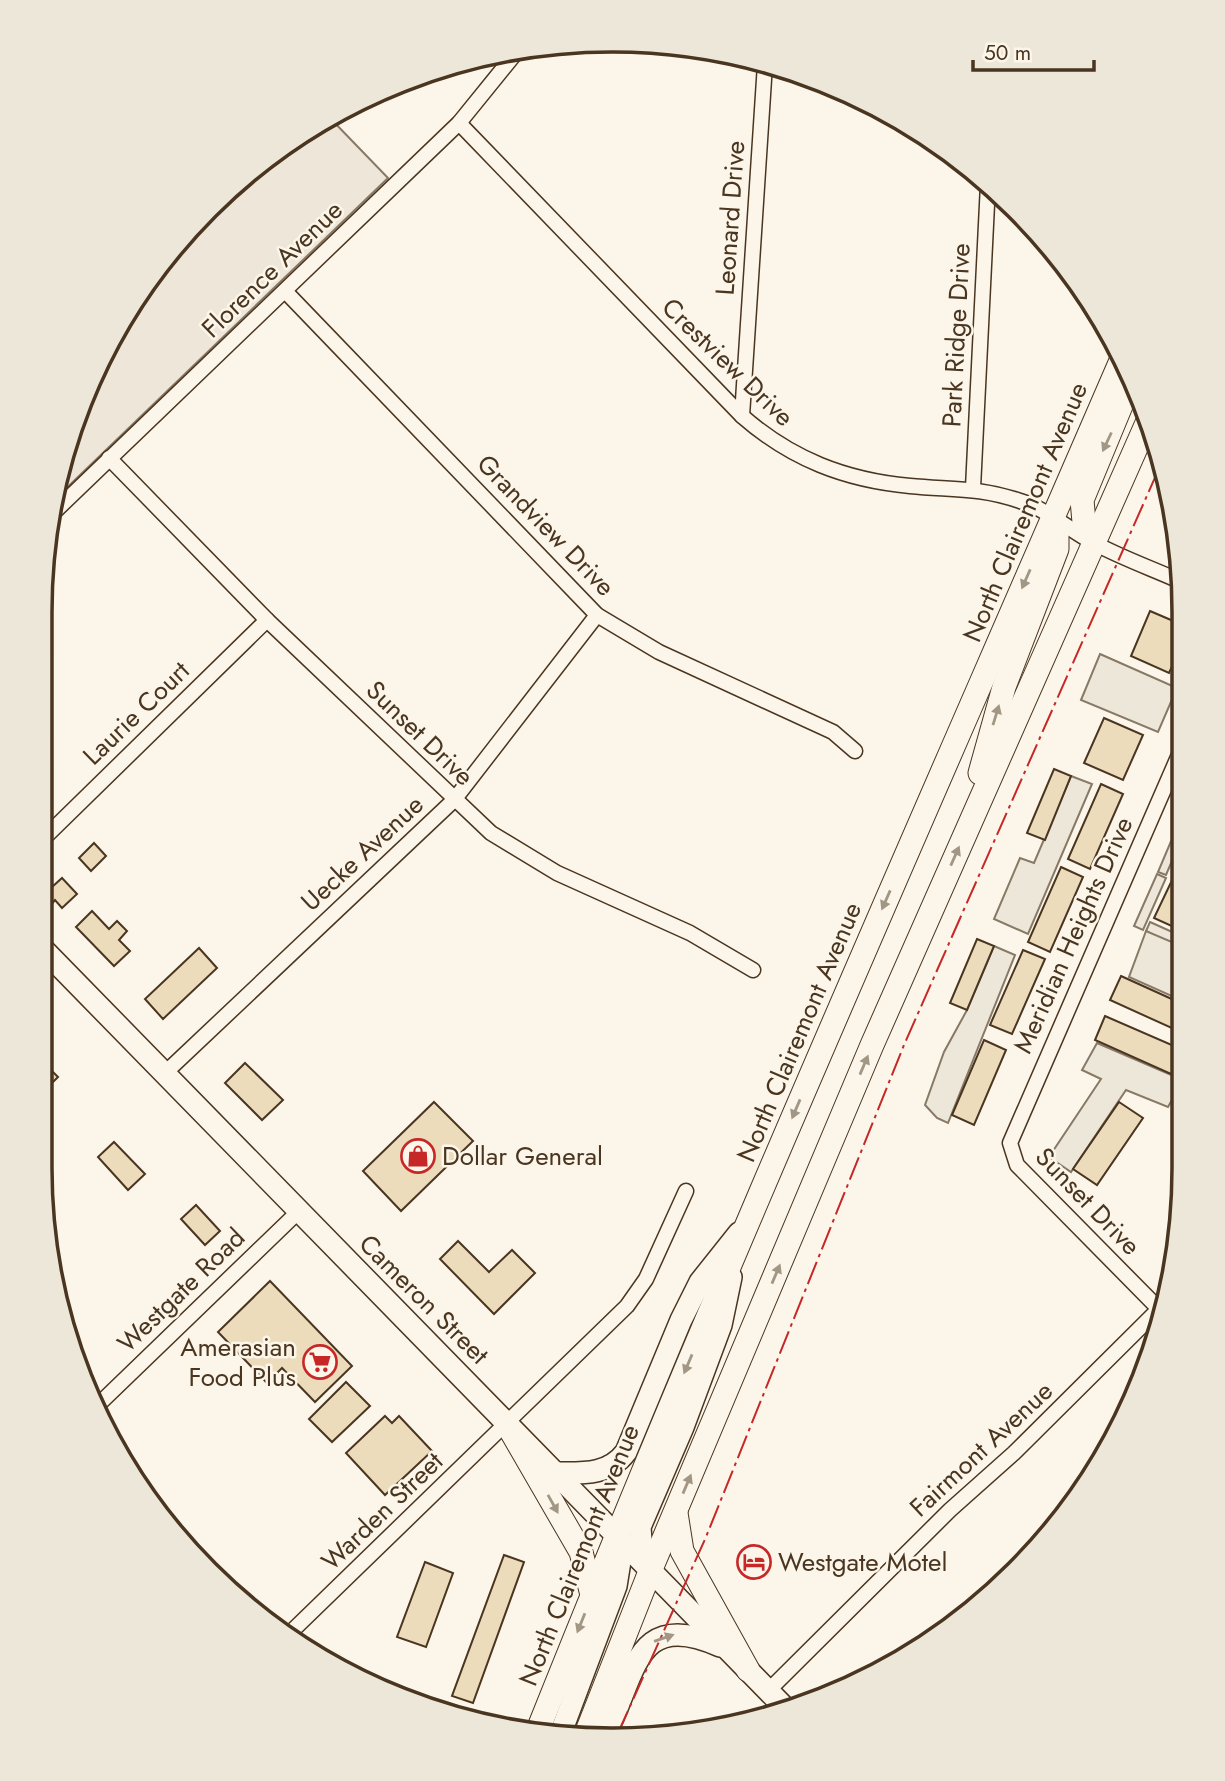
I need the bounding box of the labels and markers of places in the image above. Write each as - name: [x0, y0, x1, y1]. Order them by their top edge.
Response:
- shop icon: Dollar General: [399, 1137, 437, 1175]
- place label: Dollar General: [442, 1137, 603, 1175]
- place label: Amerasian Food Plus: [180, 1328, 296, 1396]
- supermarket icon: Amerasian Food Plus: [301, 1343, 339, 1381]
- hotel icon: Westgate Motel: [735, 1543, 773, 1581]
- place label: Westgate Motel: [778, 1543, 947, 1581]

